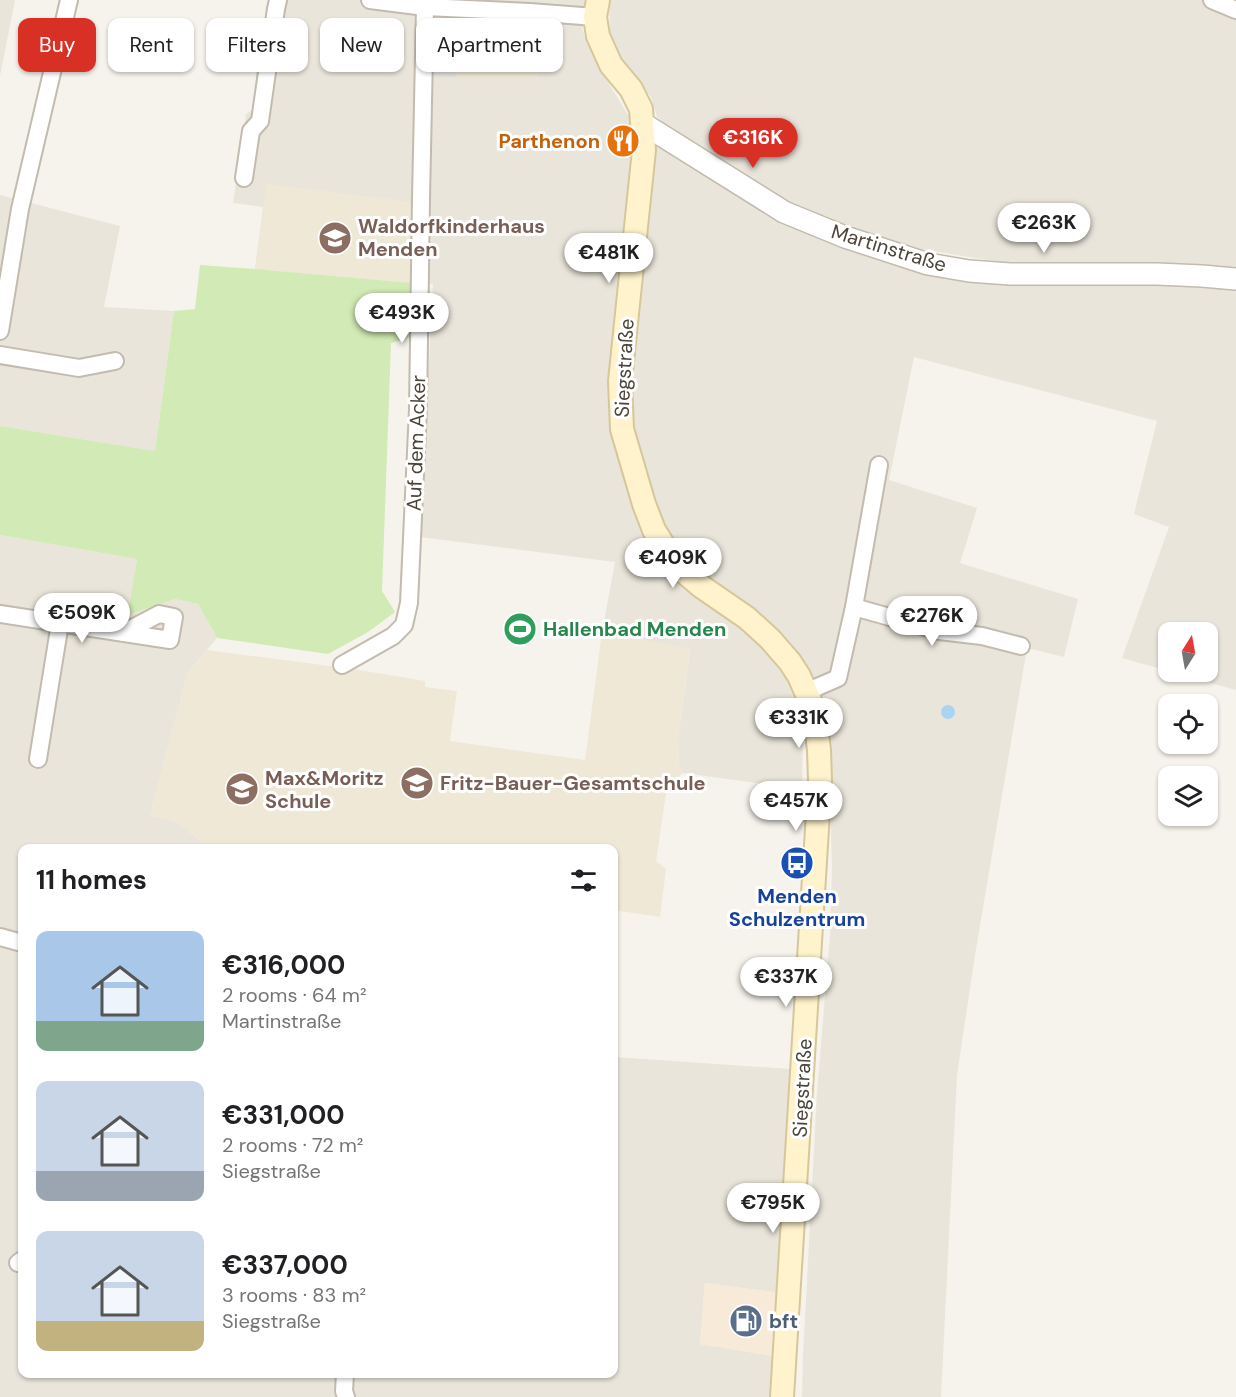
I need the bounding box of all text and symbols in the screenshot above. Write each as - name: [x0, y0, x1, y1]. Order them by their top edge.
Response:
- chip: Buy: [18, 18, 96, 72]
- chip: Rent: [108, 18, 194, 72]
- chip: Filters: [206, 18, 308, 72]
- chip: New: [320, 18, 404, 72]
- chip: Apartment: [416, 18, 563, 72]
- pin: €316K: [711, 118, 795, 169]
- restaurant icon: Parthenon: [605, 123, 641, 159]
- text: €316K: [723, 124, 783, 150]
- place label: Parthenon: [499, 128, 600, 154]
- pin: €263K: [1002, 203, 1086, 254]
- text: €263K: [1011, 209, 1077, 235]
- place label: Waldorfkinderhaus Menden: [358, 213, 545, 262]
- street label: Martinstraße: [828, 218, 950, 278]
- school or university icon: Waldorfkinderhaus Menden: [317, 220, 353, 256]
- pin: €481K: [567, 233, 651, 284]
- text: €481K: [578, 239, 640, 265]
- pin: €493K: [360, 293, 444, 344]
- text: €493K: [369, 299, 435, 325]
- street label: Siegstraße: [608, 318, 640, 418]
- street label: Auf dem Acker: [401, 375, 431, 511]
- pin: €409K: [631, 538, 715, 589]
- text: €409K: [639, 544, 707, 570]
- pin: €509K: [40, 593, 124, 644]
- pin: €276K: [890, 596, 974, 647]
- text: €509K: [48, 599, 116, 625]
- text: €276K: [900, 602, 964, 628]
- sports icon: Hallenbad Menden: [502, 611, 538, 647]
- place label: Hallenbad Menden: [543, 616, 726, 642]
- north arrow: [1158, 622, 1218, 682]
- map controls: [1158, 622, 1218, 826]
- button: locate: [1158, 694, 1218, 754]
- pin: €331K: [757, 698, 841, 749]
- text: €331K: [769, 704, 829, 730]
- place label: Max&Moritz Schule: [265, 765, 384, 814]
- school or university icon: Fritz-Bauer-Gesamtschule: [399, 765, 435, 801]
- button: layers: [1158, 766, 1218, 826]
- place label: Fritz-Bauer-Gesamtschule: [440, 770, 706, 796]
- school or university icon: Max&Moritz Schule: [224, 771, 260, 807]
- pin: €457K: [754, 781, 838, 832]
- text: €457K: [764, 787, 828, 813]
- bus stop icon: Menden Schulzentrum: [779, 845, 815, 881]
- text: 11 homes: [36, 863, 147, 897]
- icon: filters: [567, 864, 600, 897]
- place label: Menden Schulzentrum: [729, 883, 865, 932]
- text: €316,000: [222, 948, 345, 982]
- icon: home: [84, 955, 156, 1027]
- pin: €337K: [744, 957, 828, 1008]
- text: €337K: [754, 963, 818, 989]
- text: 2 rooms · 64 m²: [222, 982, 366, 1008]
- text: Martinstraße: [222, 1008, 341, 1034]
- street label: Siegstraße: [786, 1038, 818, 1138]
- text: €331,000: [222, 1098, 345, 1132]
- icon: home: [84, 1105, 156, 1177]
- text: 2 rooms · 72 m²: [222, 1132, 363, 1158]
- text: Siegstraße: [222, 1158, 321, 1184]
- pin: €795K: [731, 1183, 815, 1234]
- text: €795K: [741, 1189, 805, 1215]
- text: €337,000: [222, 1248, 348, 1282]
- icon: home: [84, 1255, 156, 1327]
- text: 3 rooms · 83 m²: [222, 1282, 366, 1308]
- fuel station icon: bft: [728, 1303, 764, 1339]
- text: Siegstraße: [222, 1308, 321, 1334]
- place label: bft: [769, 1308, 798, 1334]

